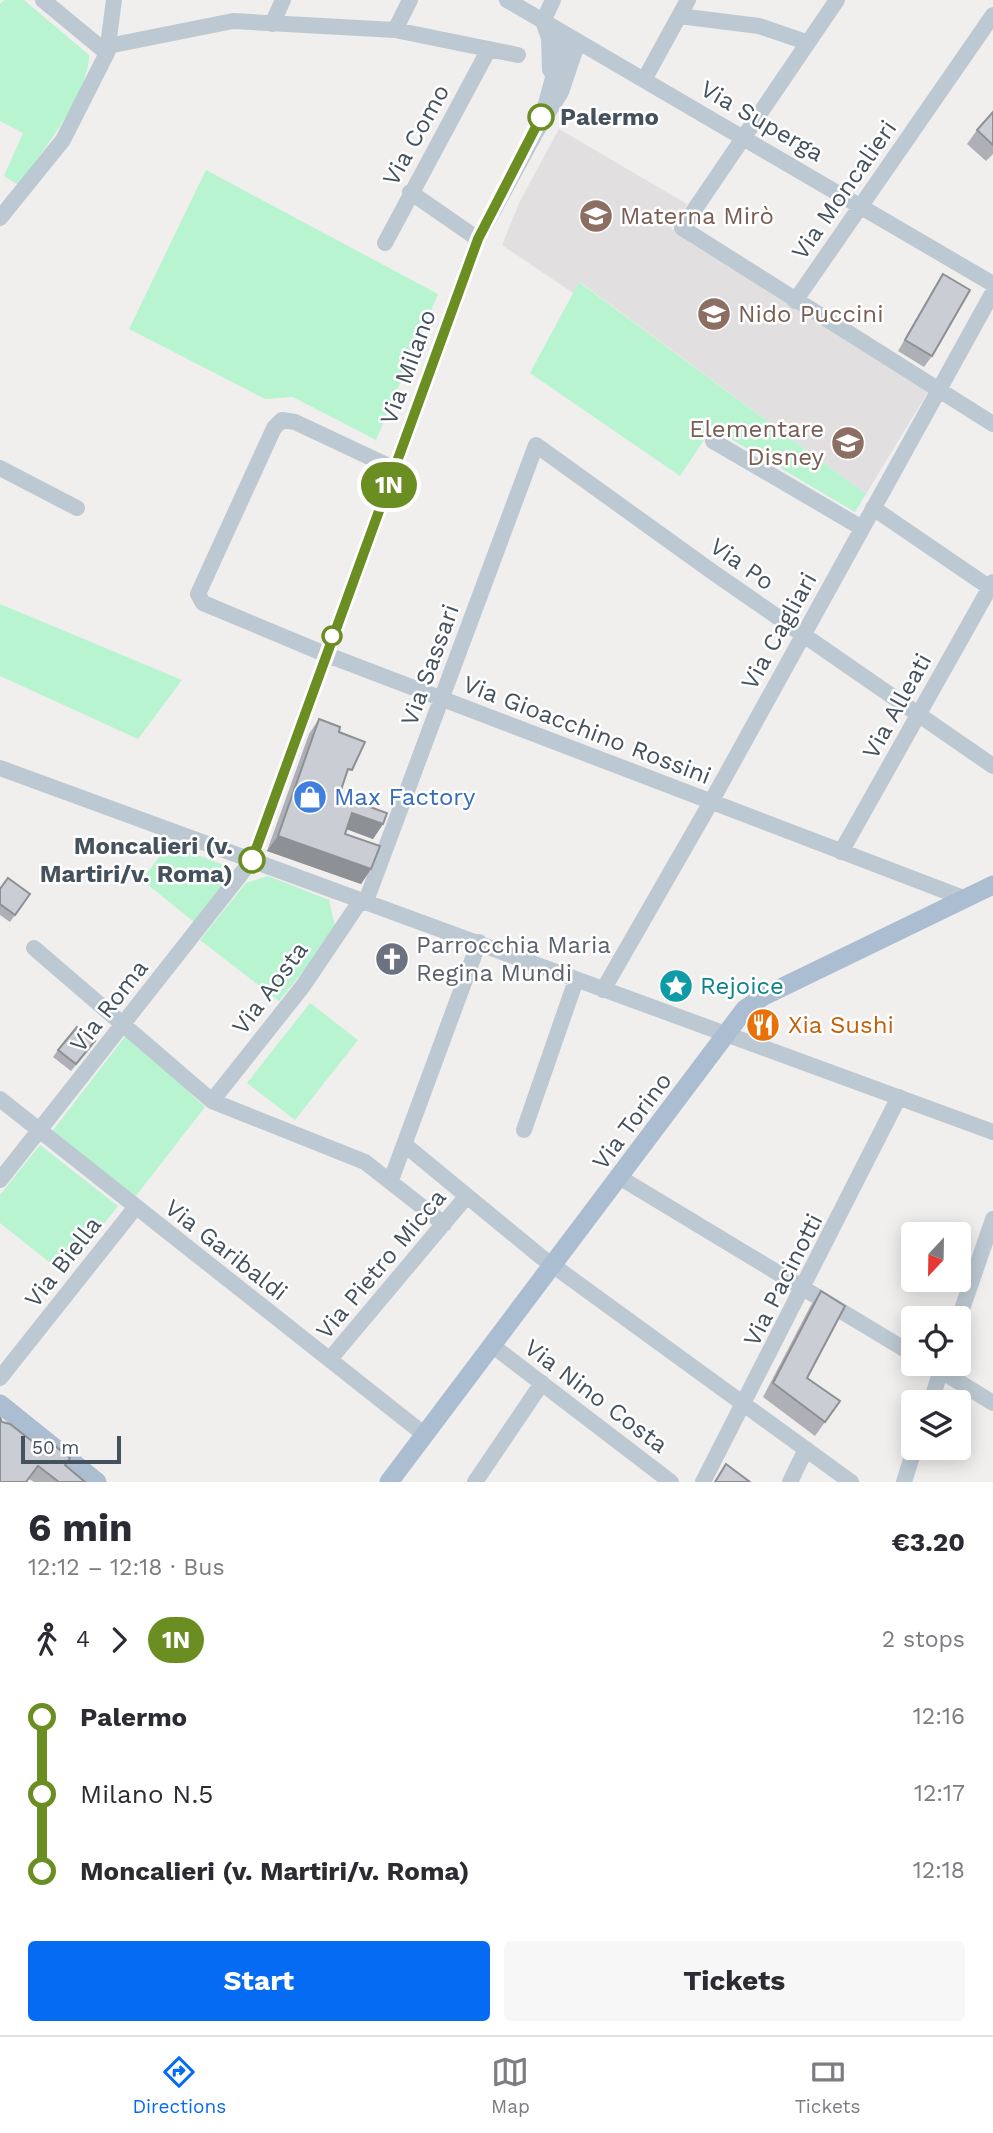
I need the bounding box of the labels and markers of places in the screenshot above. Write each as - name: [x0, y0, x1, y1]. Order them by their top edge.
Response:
- place label: Palermo: [560, 103, 659, 131]
- marker: Palermo: [528, 104, 554, 130]
- school or university icon: Materna Mirò: [577, 197, 615, 235]
- place label: Materna Mirò: [620, 202, 774, 230]
- school or university icon: Nido Puccini: [695, 295, 733, 333]
- place label: Nido Puccini: [738, 300, 884, 328]
- place label: Elementare Disney: [689, 415, 825, 471]
- school or university icon: Elementare Disney: [829, 424, 867, 462]
- unlabelled marker: [322, 626, 342, 646]
- shop icon: Max Factory: [291, 778, 329, 816]
- place label: Max Factory: [334, 783, 476, 811]
- place label: Moncalieri (v. Martiri/v. Roma): [40, 832, 233, 888]
- marker: Moncalieri (v. Martiri/v. Roma): [239, 847, 265, 873]
- place label: Parrocchia Maria Regina Mundi: [416, 931, 611, 987]
- church icon: Parrocchia Maria Regina Mundi: [373, 940, 411, 978]
- place icon: Rejoice: [657, 967, 695, 1005]
- place label: Rejoice: [700, 972, 784, 1000]
- restaurant icon: Xia Sushi: [744, 1006, 782, 1044]
- place label: Xia Sushi: [788, 1011, 894, 1039]

